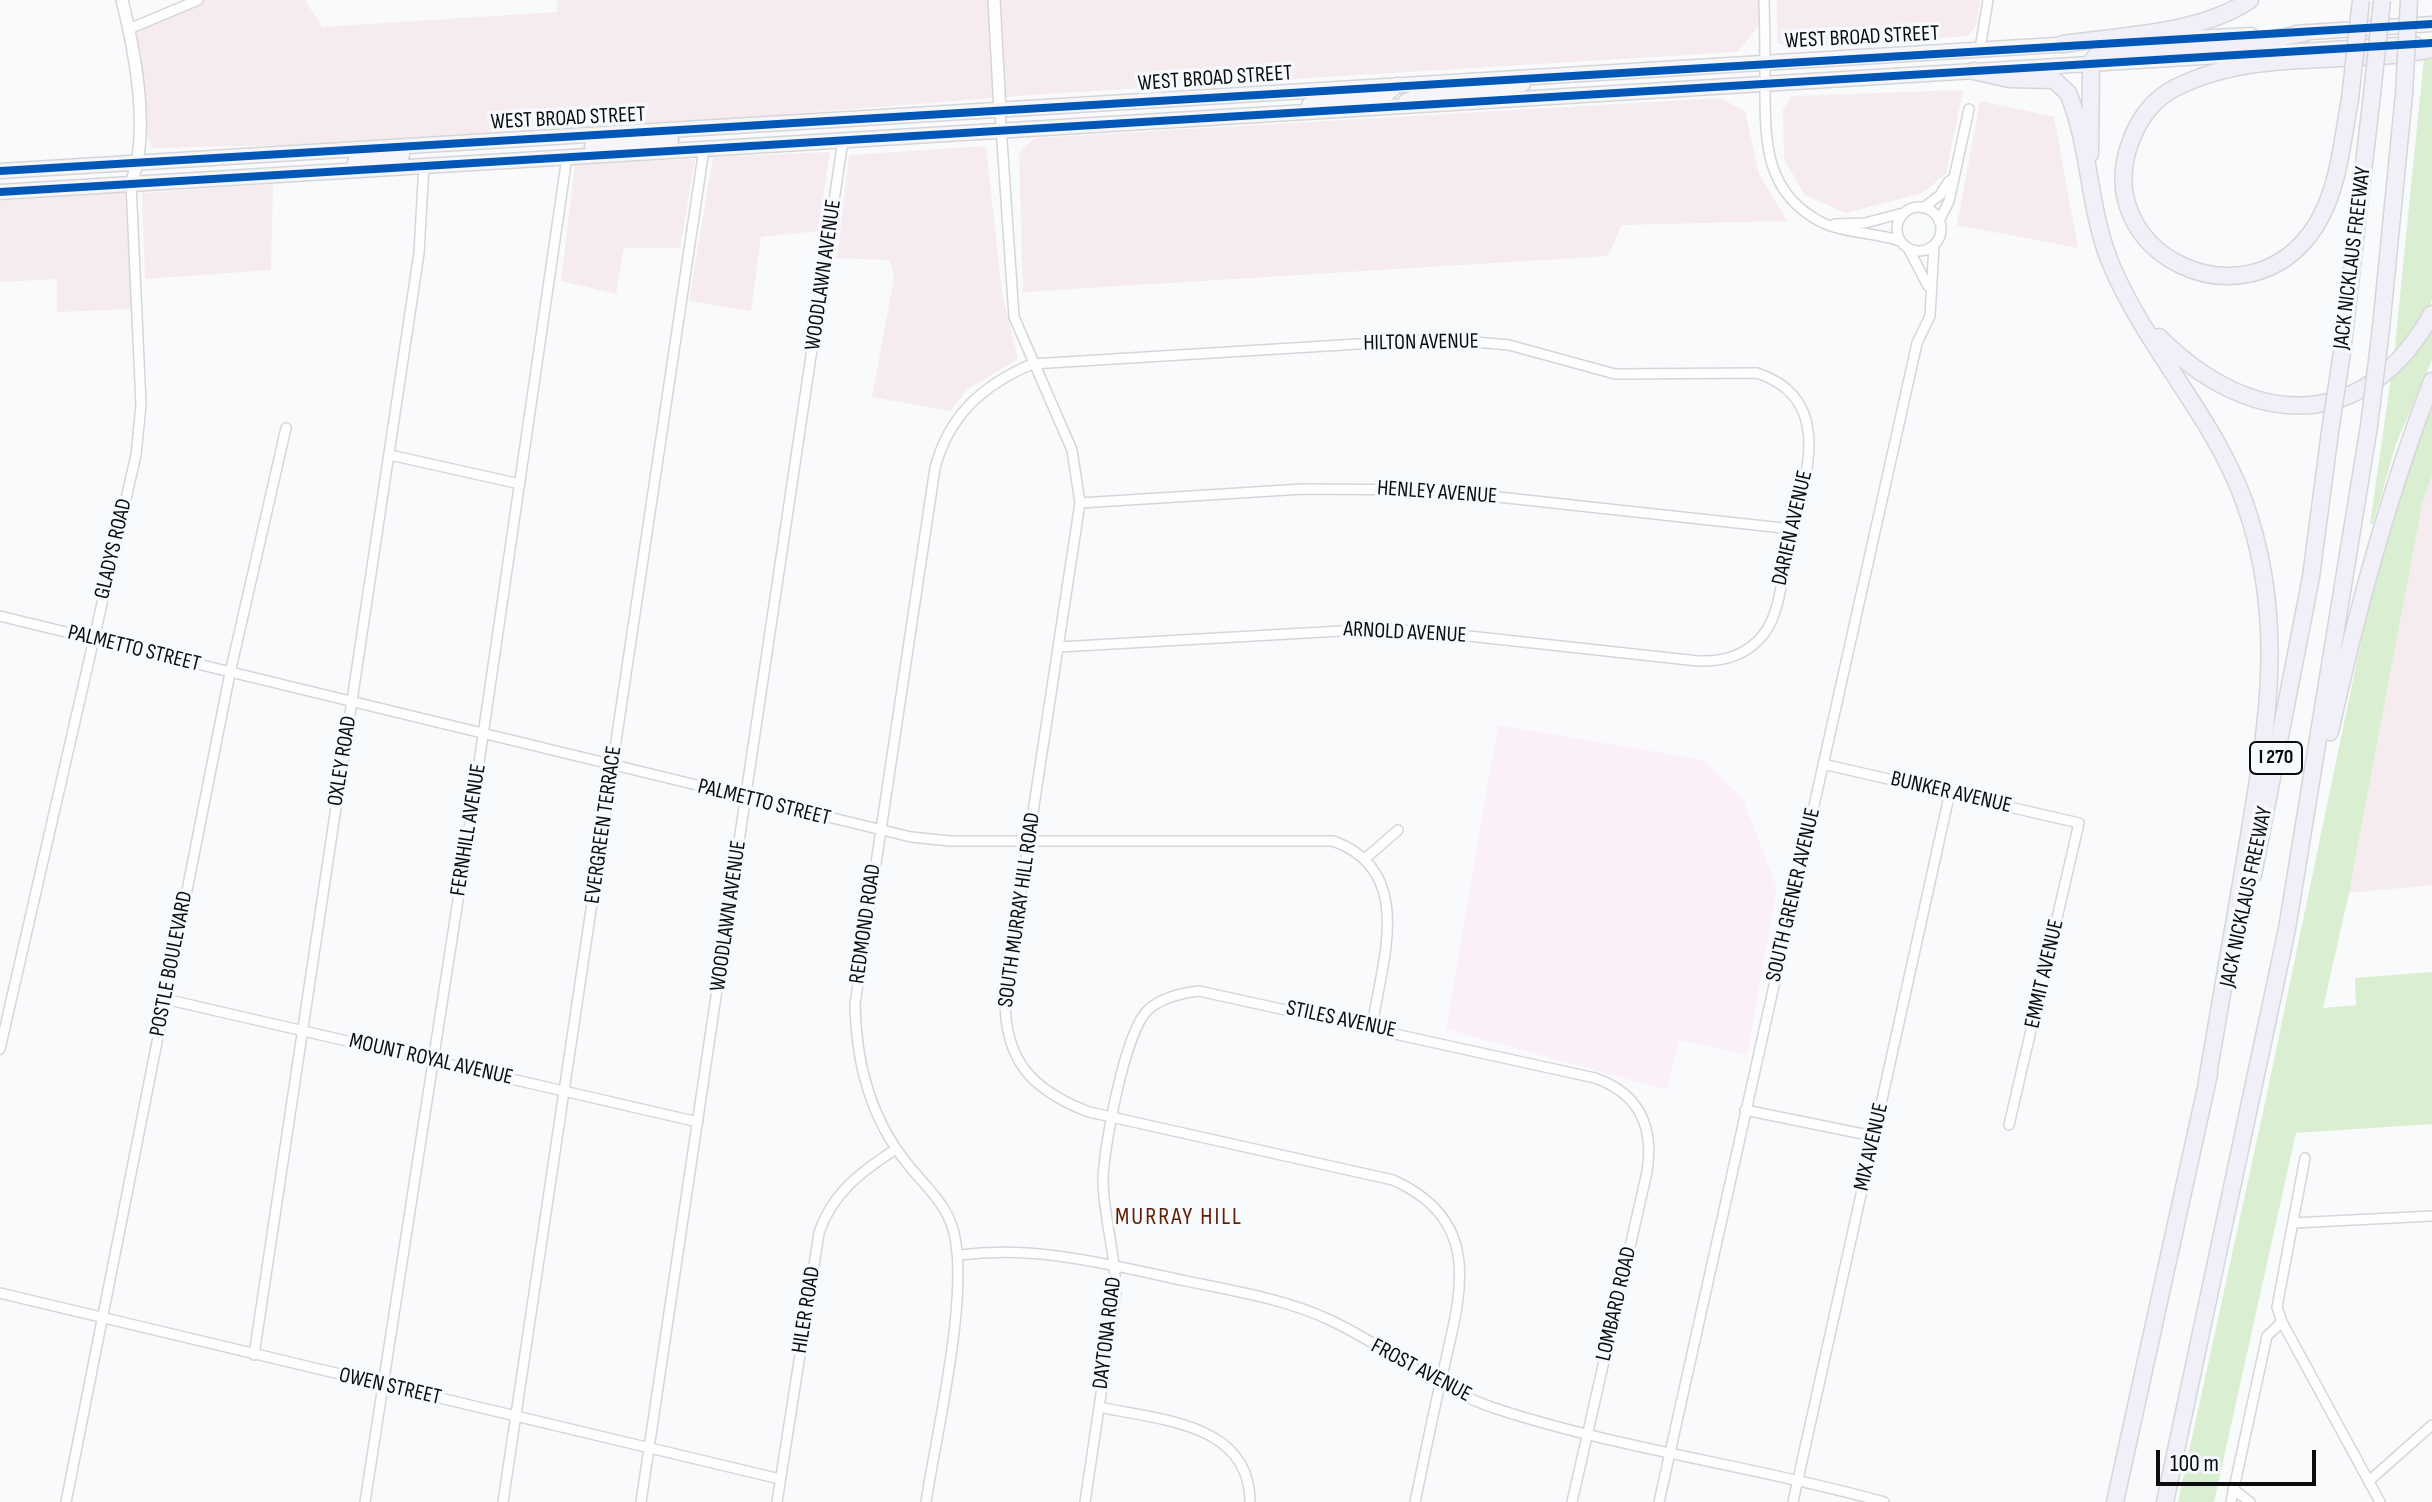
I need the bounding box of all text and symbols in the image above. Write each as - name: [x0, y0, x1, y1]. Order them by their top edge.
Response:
- street label: WEST BROAD STREET: [1784, 21, 1940, 55]
- street label: WEST BROAD STREET: [1137, 60, 1293, 98]
- street label: WEST BROAD STREET: [490, 102, 646, 136]
- street label: JACK NICKLAUS FREEWAY: [2329, 165, 2377, 351]
- street label: WOODLAWN AVENUE: [800, 198, 848, 352]
- street label: HILTON AVENUE: [1363, 329, 1479, 357]
- street label: DARIEN AVENUE: [1767, 468, 1819, 588]
- street label: HENLEY AVENUE: [1376, 476, 1498, 510]
- street label: GLADYS ROAD: [90, 496, 138, 602]
- street label: ARNOLD AVENUE: [1343, 617, 1467, 649]
- street label: PALMETTO STREET: [65, 620, 203, 678]
- street label: OXLEY ROAD: [323, 714, 363, 808]
- road number: I 270: [2250, 742, 2302, 774]
- street label: EVERGREEN TERRACE: [580, 744, 628, 906]
- street label: FERNHILL AVENUE: [446, 762, 492, 898]
- street label: BUNKER AVENUE: [1888, 766, 2014, 820]
- street label: PALMETTO STREET: [695, 774, 833, 832]
- street label: JACK NICKLAUS FREEWAY: [2215, 804, 2279, 990]
- street label: SOUTH GRENER AVENUE: [1761, 805, 1827, 985]
- street label: SOUTH MURRAY HILL ROAD: [993, 811, 1047, 1009]
- street label: WOODLAWN AVENUE: [705, 839, 753, 993]
- street label: REDMOND ROAD: [845, 863, 887, 985]
- street label: POSTLE BOULEVARD: [145, 889, 199, 1039]
- street label: EMMIT AVENUE: [2020, 917, 2070, 1031]
- street label: STILES AVENUE: [1284, 995, 1398, 1045]
- street label: MOUNT ROYAL AVENUE: [347, 1028, 515, 1092]
- street label: MIX AVENUE: [1849, 1101, 1895, 1193]
- district label: MURRAY HILL: [1115, 1204, 1243, 1232]
- street label: LOMBARD ROAD: [1591, 1244, 1643, 1364]
- street label: HILER ROAD: [787, 1265, 827, 1355]
- street label: DAYTONA ROAD: [1088, 1275, 1128, 1391]
- street label: FROST AVENUE: [1366, 1334, 1476, 1408]
- street label: OWEN STREET: [336, 1362, 444, 1412]
- scale bar: [2160, 1434, 2320, 1484]
- text: 100 m: [2170, 1449, 2219, 1478]

